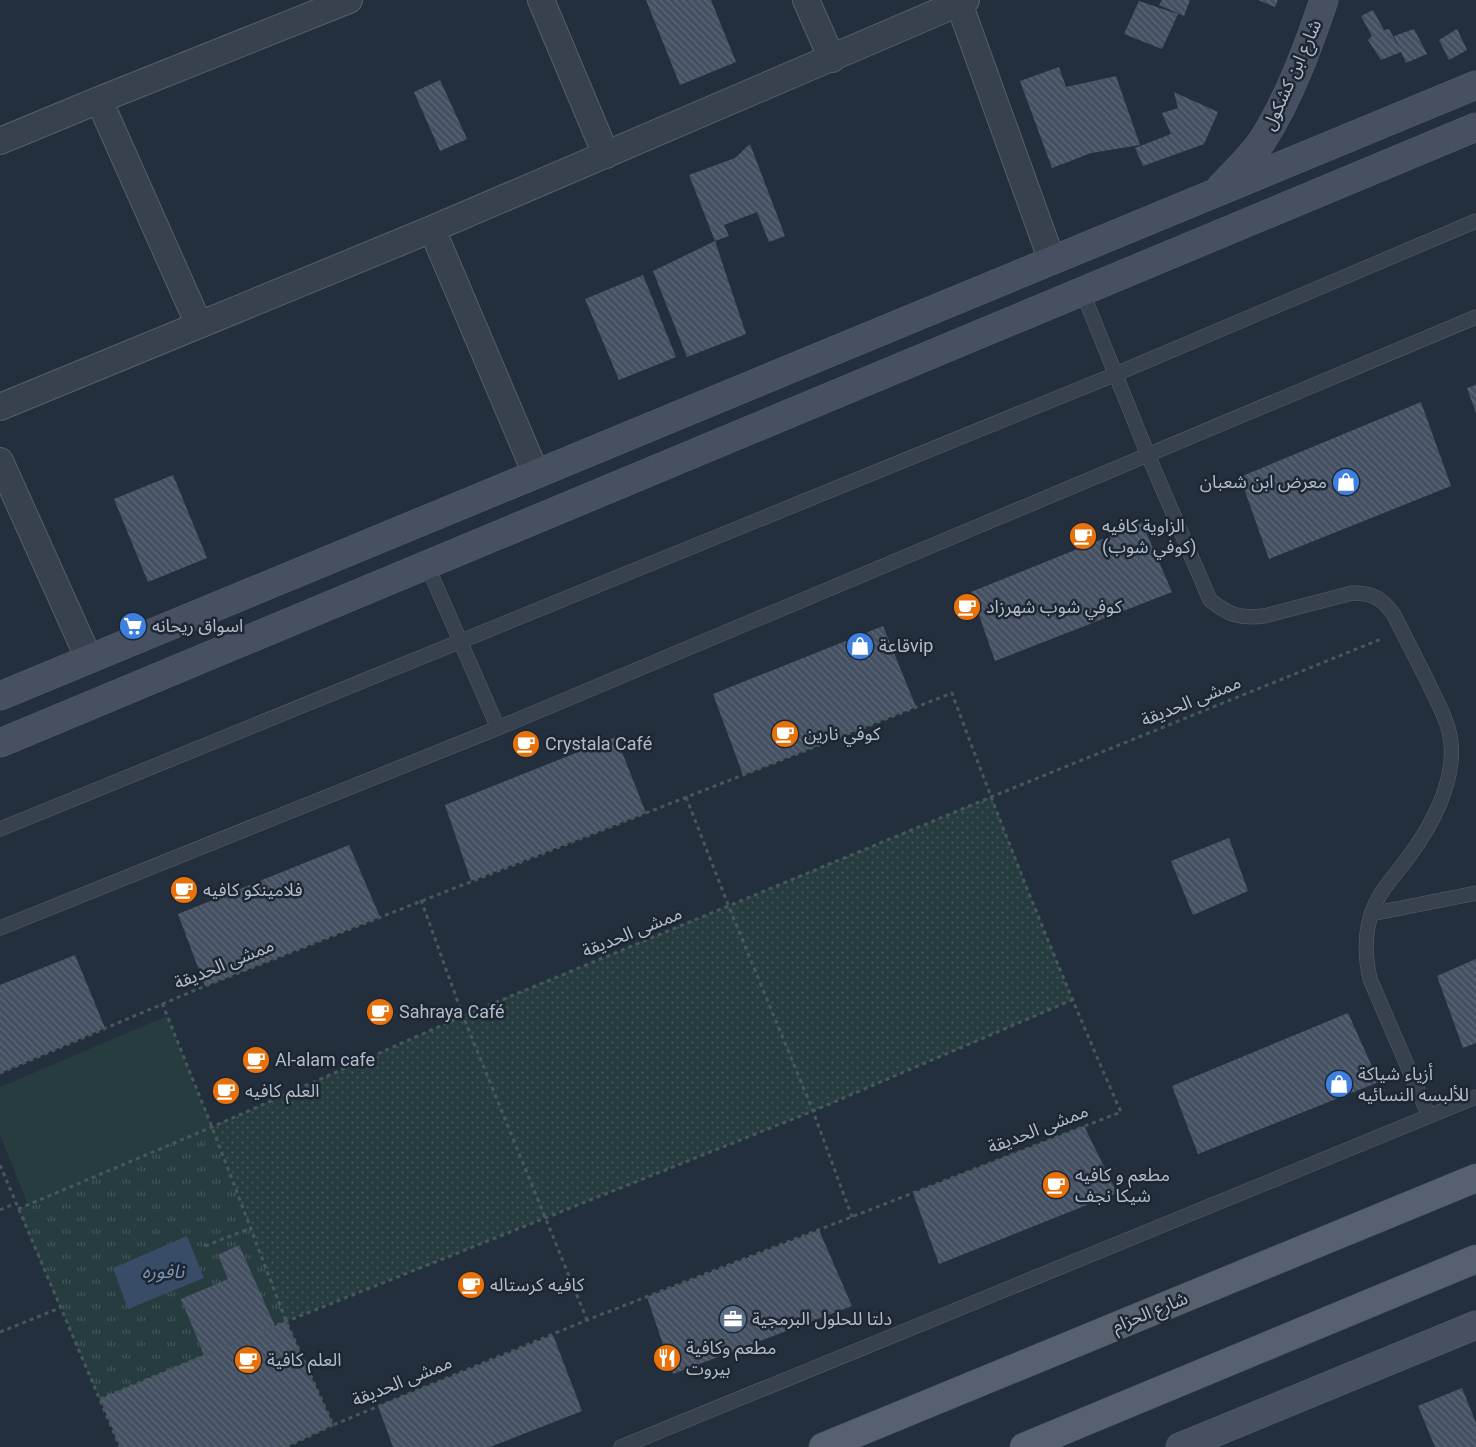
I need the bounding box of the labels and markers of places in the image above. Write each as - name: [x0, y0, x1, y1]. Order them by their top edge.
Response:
- shop icon: معرض ابن شعبان: [1331, 467, 1361, 497]
- place label: معرض ابن شعبان: [1200, 471, 1327, 493]
- place label: الزاوية كافيه (كوفي شوب): [1102, 515, 1197, 560]
- cafe icon: الزاوية كافيه (كوفي شوب): [1068, 521, 1098, 551]
- cafe icon: كوفي شوب شهرزاد: [952, 592, 982, 622]
- place label: كوفي شوب شهرزاد: [986, 596, 1123, 620]
- supermarket icon: اسواق ريحانه: [118, 611, 148, 641]
- place label: اسواق ريحانه: [152, 615, 243, 637]
- shop icon: قاعةvip: [845, 631, 875, 661]
- place label: قاعةvip: [879, 635, 933, 656]
- cafe icon: كوفي نارين: [770, 719, 800, 749]
- place label: كوفي نارين: [804, 723, 881, 747]
- cafe icon: Crystala Café: [511, 729, 541, 759]
- place label: Crystala Café: [545, 733, 652, 754]
- cafe icon: فلامينكو كافيه: [169, 875, 199, 905]
- place label: فلامينكو كافيه: [203, 879, 302, 901]
- cafe icon: Sahraya Café: [365, 997, 395, 1027]
- place label: Sahraya Café: [399, 1001, 505, 1022]
- cafe icon: Al-alam cafe: [241, 1045, 271, 1075]
- place label: Al-alam cafe: [275, 1049, 375, 1070]
- place label: أزياء شياكة للألبسه النسائيه: [1358, 1063, 1469, 1105]
- shop icon: أزياء شياكة للألبسه النسائيه: [1324, 1069, 1354, 1099]
- cafe icon: العلم كافيه: [211, 1076, 241, 1106]
- place label: العلم كافيه: [245, 1080, 320, 1104]
- place label: مطعم و كافيه شيكا نجف: [1075, 1164, 1170, 1206]
- cafe icon: مطعم و كافيه شيكا نجف: [1041, 1170, 1071, 1200]
- cafe icon: كافيه كرستاله: [456, 1270, 486, 1300]
- place label: كافيه كرستاله: [490, 1274, 585, 1296]
- office icon: دلتا للحلول البرمجية: [718, 1304, 748, 1334]
- place label: دلتا للحلول البرمجية: [752, 1308, 892, 1330]
- place label: مطعم وكافية بيروت: [686, 1337, 776, 1380]
- restaurant icon: مطعم وكافية بيروت: [652, 1343, 682, 1373]
- cafe icon: العلم كافية: [233, 1345, 263, 1375]
- place label: العلم كافية: [267, 1349, 342, 1373]

